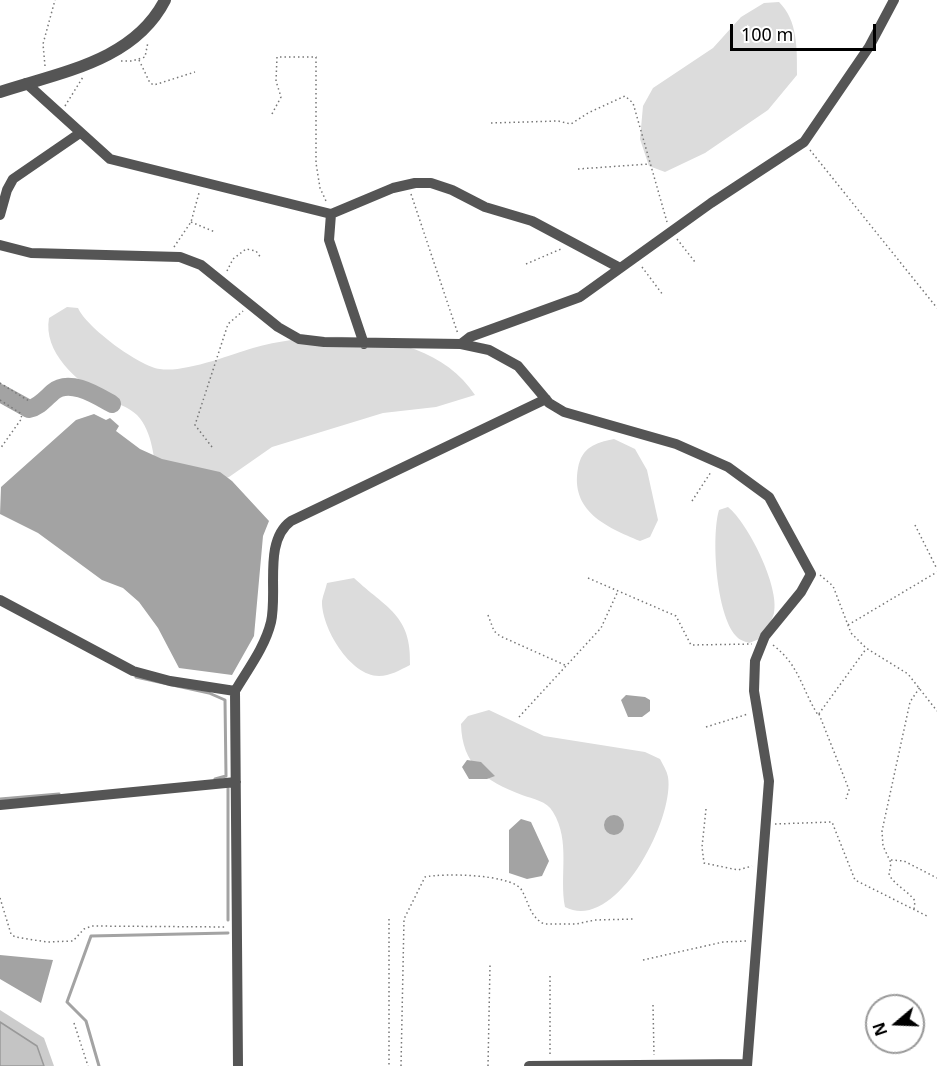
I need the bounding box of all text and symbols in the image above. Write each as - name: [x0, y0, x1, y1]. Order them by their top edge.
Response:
- scale bar: [733, 12, 878, 50]
- text: 100 m: [741, 22, 793, 46]
- north arrow: [865, 994, 925, 1054]
- text: N: [867, 1019, 892, 1039]

